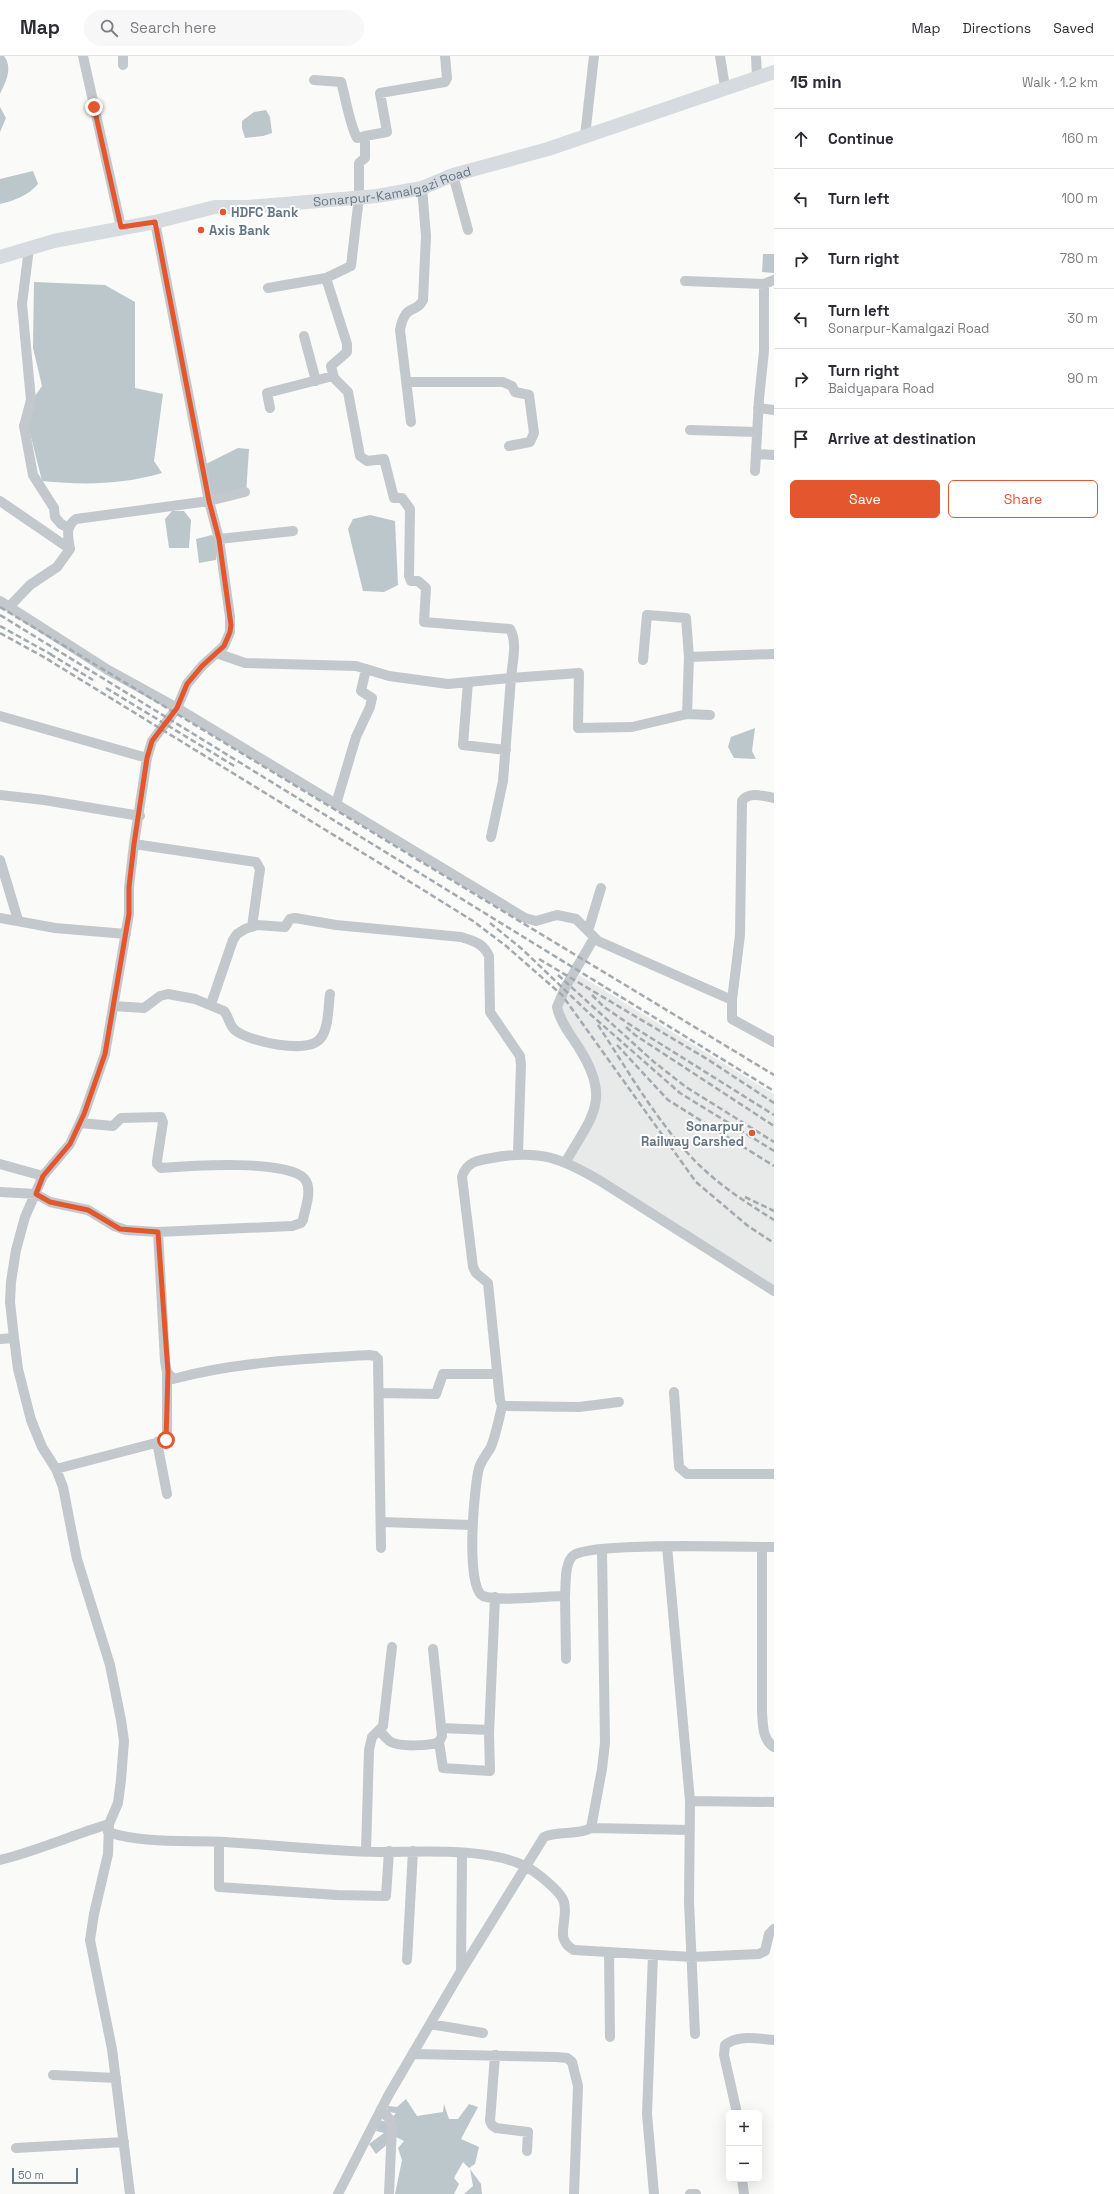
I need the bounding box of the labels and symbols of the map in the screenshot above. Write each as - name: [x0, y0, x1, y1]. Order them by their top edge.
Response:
- route end: [85, 98, 103, 116]
- street label: Sonarpur-Kamalgazi Road: [312, 162, 473, 210]
- place label: HDFC Bank: [231, 204, 299, 221]
- marker: HDFC Bank: [218, 207, 228, 217]
- place label: Axis Bank: [209, 222, 271, 239]
- marker: Axis Bank: [196, 225, 206, 235]
- place label: Sonarpur Railway Carshed: [641, 1118, 744, 1150]
- marker: Sonarpur Railway Carshed: [747, 1128, 757, 1138]
- route start: [157, 1431, 175, 1449]
- scale bar: [12, 2166, 78, 2185]

